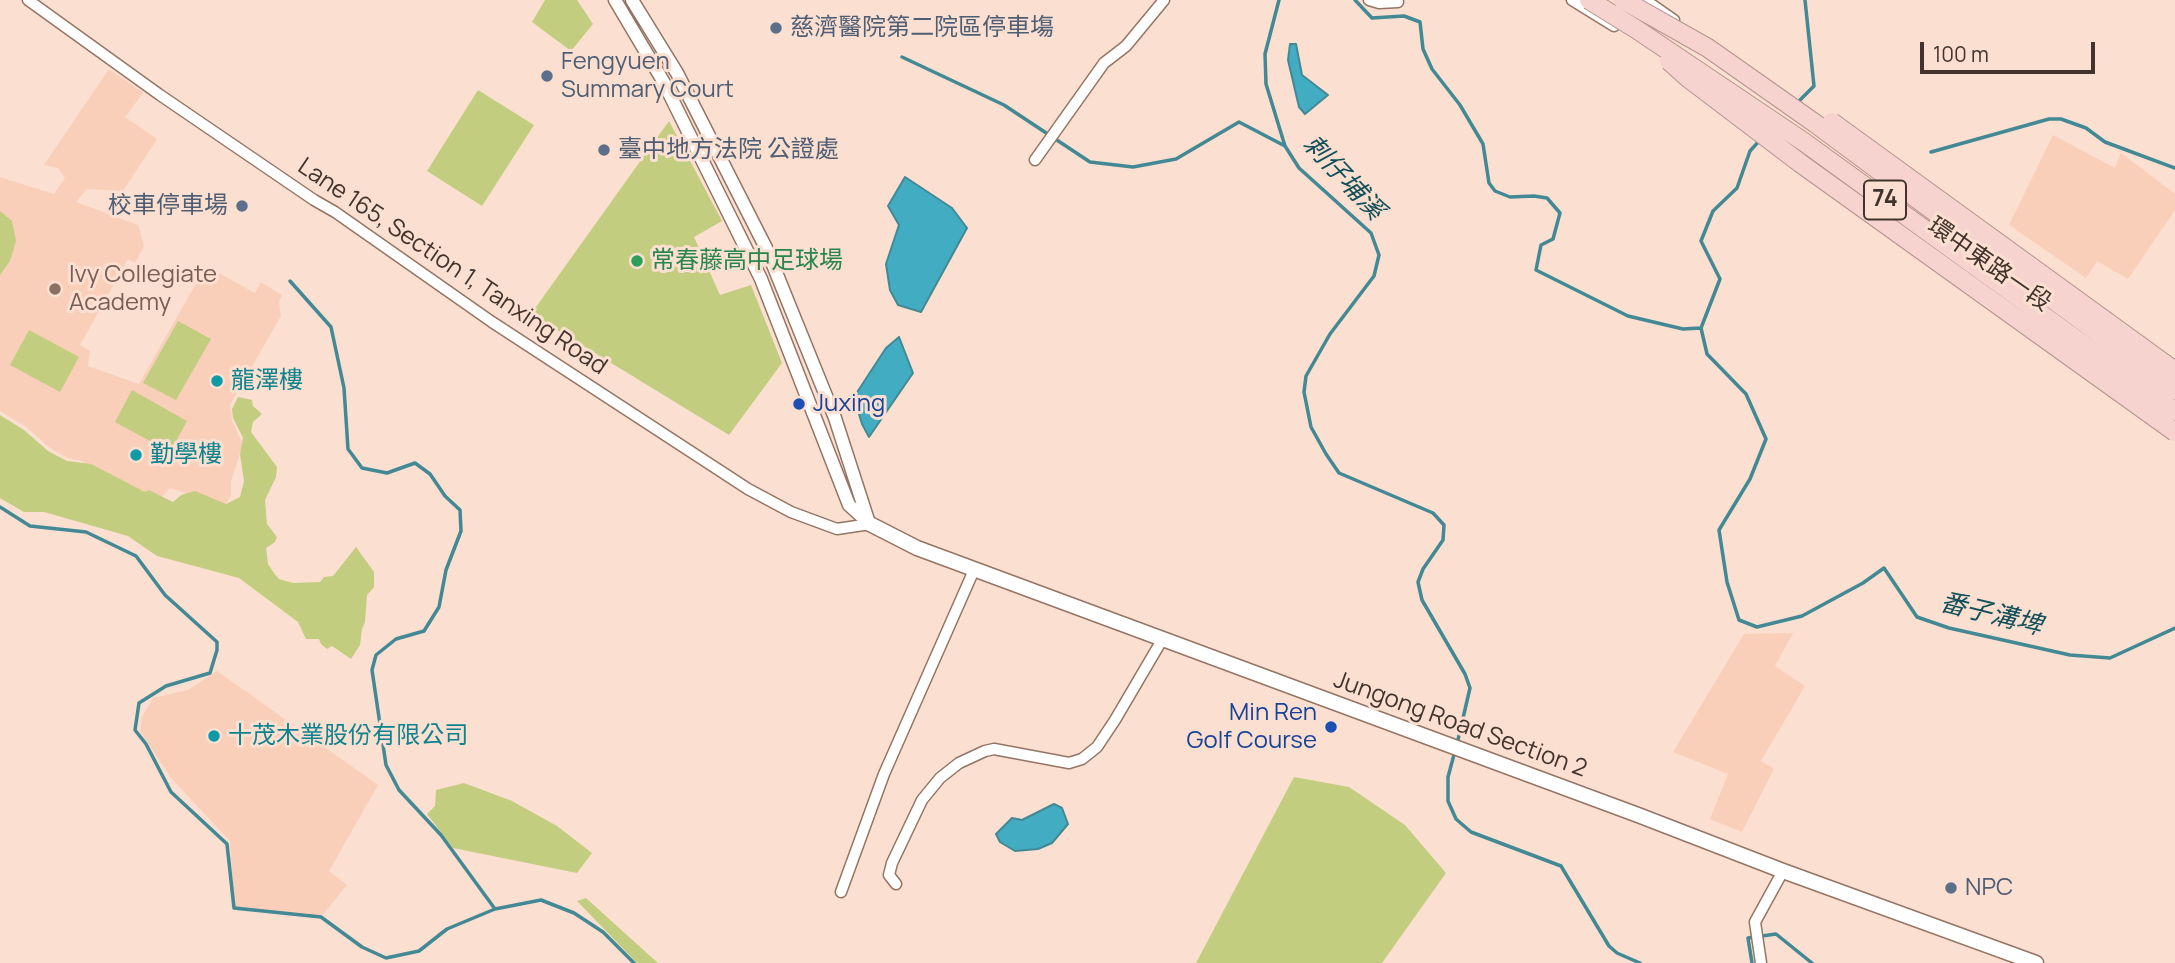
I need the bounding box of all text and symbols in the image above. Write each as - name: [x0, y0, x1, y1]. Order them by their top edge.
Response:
- place label: 慈濟醫院第二院區停車塲: [790, 14, 1054, 42]
- marker: 慈濟醫院第二院區停車塲: [768, 20, 784, 36]
- scale bar: [1923, 28, 2098, 72]
- text: 100 m: [1933, 40, 1989, 68]
- place label: Fengyuen Summary Court: [561, 48, 734, 104]
- marker: Fengyuen Summary Court: [539, 68, 555, 84]
- water label: 刺仔埔溪: [1296, 129, 1390, 227]
- place label: 臺中地方法院 公證處: [618, 136, 839, 164]
- marker: 臺中地方法院 公證處: [596, 142, 612, 158]
- street label: Lane 165, Section 1, Tanxing Road: [292, 153, 612, 381]
- road number: 74: [1864, 181, 1906, 220]
- place label: 校車停車場: [108, 192, 228, 220]
- marker: 校車停車場: [234, 198, 250, 214]
- street label: 環中東路一段: [1922, 212, 2056, 318]
- place label: 常春藤高中足球場: [651, 247, 843, 275]
- marker: 常春藤高中足球場: [629, 253, 645, 269]
- place label: Ivy Collegiate Academy: [69, 261, 217, 317]
- marker: Ivy Collegiate Academy: [47, 281, 63, 297]
- place label: 龍澤樓: [231, 367, 303, 395]
- marker: 龍澤樓: [209, 373, 225, 389]
- place label: Juxing: [813, 390, 885, 418]
- marker: Juxing: [791, 396, 807, 412]
- place label: 勤學樓: [150, 441, 222, 469]
- marker: 勤學樓: [128, 447, 144, 463]
- water label: 番子溝埤: [1937, 587, 2045, 643]
- street label: Jungong Road Section 2: [1330, 666, 1590, 784]
- place label: Min Ren Golf Course: [1187, 699, 1317, 755]
- marker: Min Ren Golf Course: [1323, 719, 1339, 735]
- place label: 十茂木業股份有限公司: [228, 722, 468, 750]
- marker: 十茂木業股份有限公司: [206, 728, 222, 744]
- place label: NPC: [1965, 874, 2013, 902]
- marker: NPC: [1943, 880, 1959, 896]

